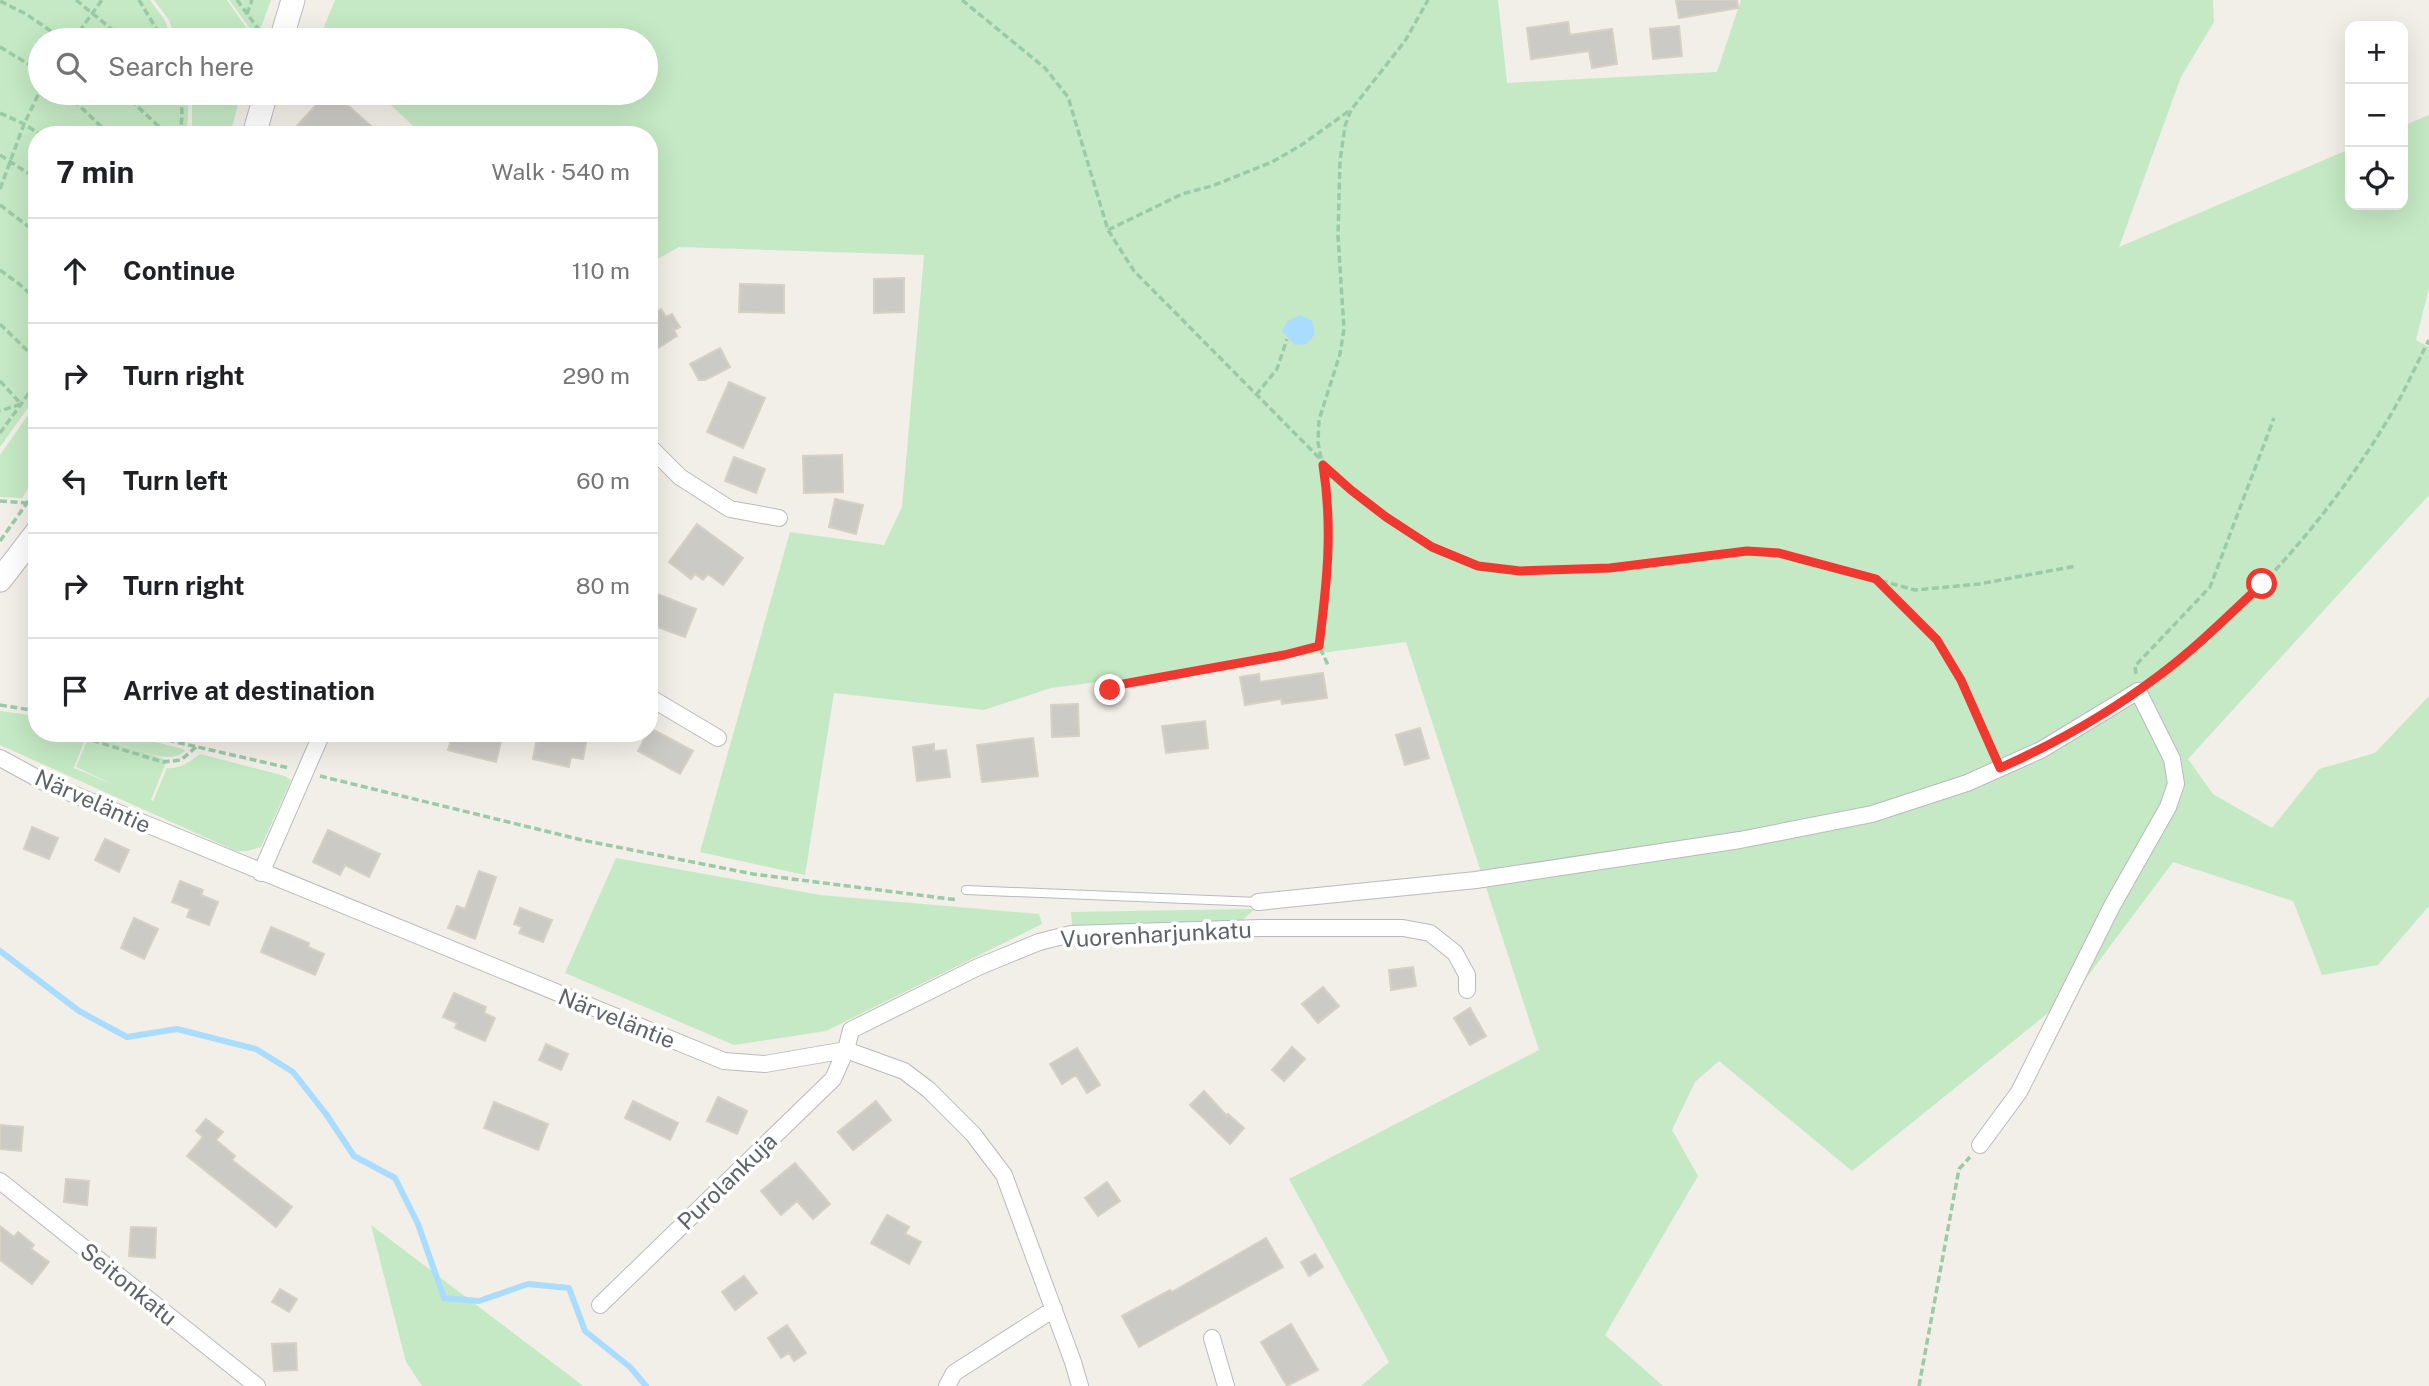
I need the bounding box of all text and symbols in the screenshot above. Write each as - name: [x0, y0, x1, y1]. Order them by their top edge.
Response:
- map controls: [2345, 21, 2408, 210]
- button: +: [2345, 21, 2408, 84]
- search box: [28, 28, 658, 105]
- icon: search: [52, 48, 90, 86]
- text: Search here: [108, 51, 254, 82]
- button: −: [2345, 84, 2408, 147]
- button: locate: [2345, 147, 2408, 210]
- text: 7 min: [56, 154, 134, 190]
- text: Walk · 540 m: [492, 158, 630, 185]
- icon: ahead: [56, 252, 94, 290]
- text: Continue: [123, 255, 235, 286]
- text: 110 m: [572, 257, 630, 284]
- icon: right: [56, 357, 94, 395]
- text: Turn right: [123, 360, 245, 391]
- text: 290 m: [563, 362, 630, 389]
- icon: left: [56, 462, 94, 500]
- text: Turn left: [123, 465, 228, 496]
- text: 60 m: [576, 467, 630, 494]
- icon: right: [56, 567, 94, 605]
- route start: [2246, 568, 2277, 599]
- text: Turn right: [123, 570, 245, 601]
- text: 80 m: [576, 572, 630, 599]
- icon: arrive: [56, 672, 94, 710]
- route end: [1094, 674, 1125, 705]
- text: Arrive at destination: [123, 675, 375, 706]
- street label: Närveläntie: [31, 764, 155, 838]
- street label: Vuorenharjunkatu: [1060, 916, 1252, 952]
- street label: Närveläntie: [555, 982, 679, 1054]
- street label: Purolankuja: [672, 1127, 782, 1235]
- street label: Seitonkatu: [75, 1237, 183, 1331]

